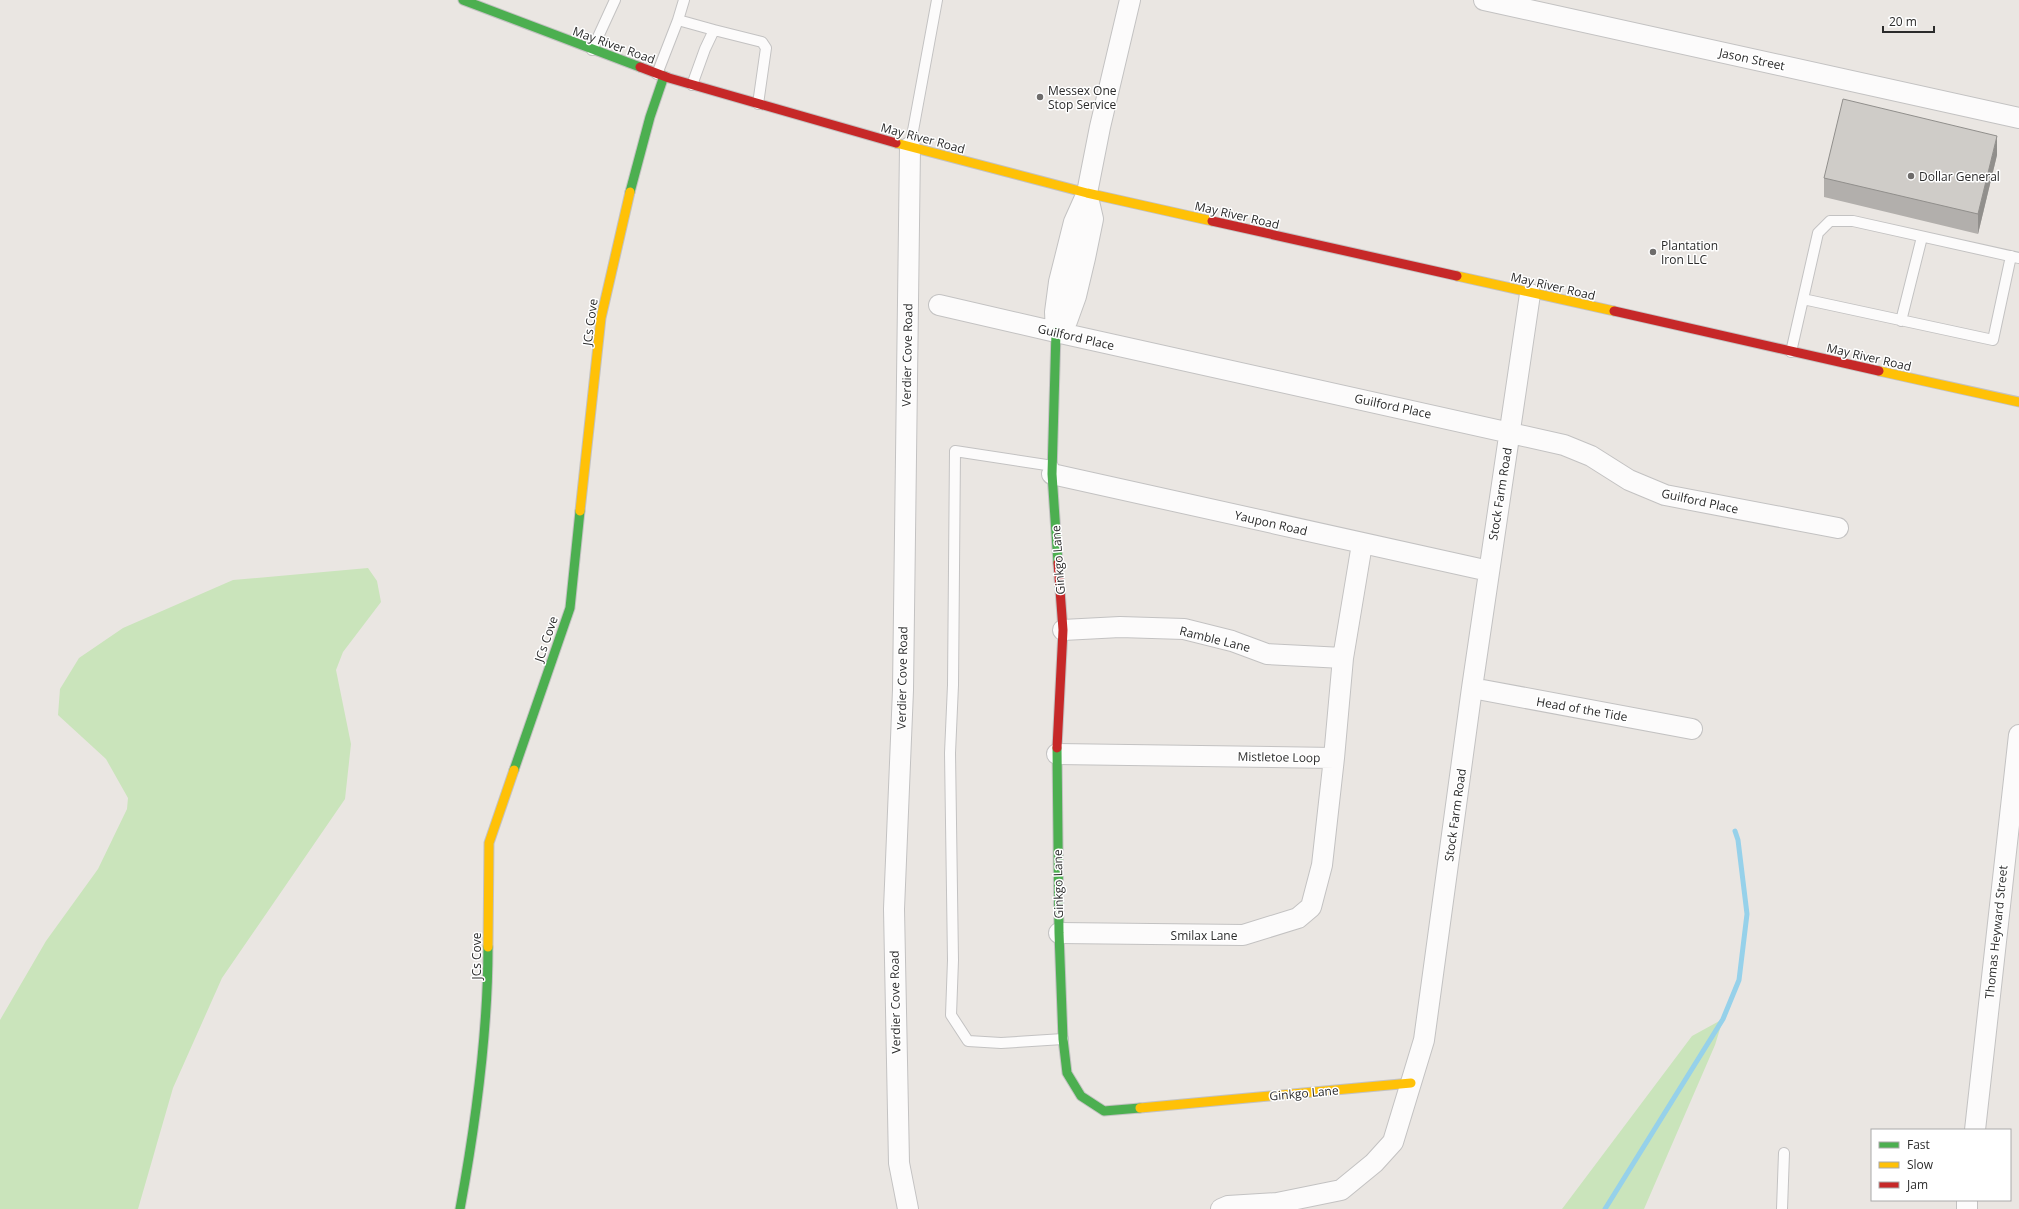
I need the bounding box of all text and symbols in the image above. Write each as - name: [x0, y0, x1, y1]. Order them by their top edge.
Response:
- scale bar: [1883, 8, 1934, 34]
- text: 20 m: [1889, 13, 1917, 30]
- street label: May River Road: [570, 22, 658, 68]
- street label: Jason Street: [1717, 44, 1786, 74]
- place label: Messex One Stop Service: [1048, 82, 1117, 113]
- marker: Messex One Stop Service: [1035, 92, 1045, 102]
- street label: May River Road: [879, 119, 967, 157]
- place label: Dollar General: [1919, 168, 2000, 185]
- marker: Dollar General: [1906, 171, 1916, 181]
- street label: May River Road: [1193, 197, 1281, 233]
- place label: Plantation Iron LLC: [1661, 237, 1718, 268]
- marker: Plantation Iron LLC: [1648, 247, 1658, 257]
- street label: May River Road: [1509, 268, 1597, 304]
- street label: JCs Cove: [578, 297, 602, 348]
- street label: Verdier Cove Road: [898, 303, 916, 407]
- street label: Guilford Place: [1036, 320, 1116, 354]
- street label: May River Road: [1825, 339, 1913, 375]
- street label: Guilford Place: [1353, 390, 1433, 422]
- street label: Stock Farm Road: [1484, 446, 1516, 542]
- street label: Guilford Place: [1660, 485, 1740, 517]
- street label: Yaupon Road: [1233, 506, 1309, 540]
- street label: Ginkgo Lane: [1047, 525, 1069, 595]
- street label: JCs Cove: [530, 614, 562, 665]
- street label: Ramble Lane: [1178, 622, 1252, 656]
- street label: Verdier Cove Road: [893, 626, 911, 730]
- street label: Head of the Tide: [1535, 693, 1629, 725]
- street label: Mistletoe Loop: [1237, 748, 1321, 766]
- street label: Stock Farm Road: [1440, 767, 1470, 863]
- street label: Ginkgo Lane: [1049, 849, 1067, 919]
- street label: Thomas Heyward Street: [1981, 864, 2011, 1000]
- street label: Smilax Lane: [1171, 927, 1238, 944]
- street label: JCs Cove: [468, 932, 485, 981]
- street label: Verdier Cove Road: [886, 950, 904, 1054]
- street label: Ginkgo Lane: [1269, 1081, 1340, 1104]
- legend: [1871, 1129, 2011, 1201]
- text: Fast: [1907, 1136, 1930, 1153]
- text: Slow: [1907, 1156, 1934, 1173]
- text: Jam: [1906, 1176, 1928, 1193]

